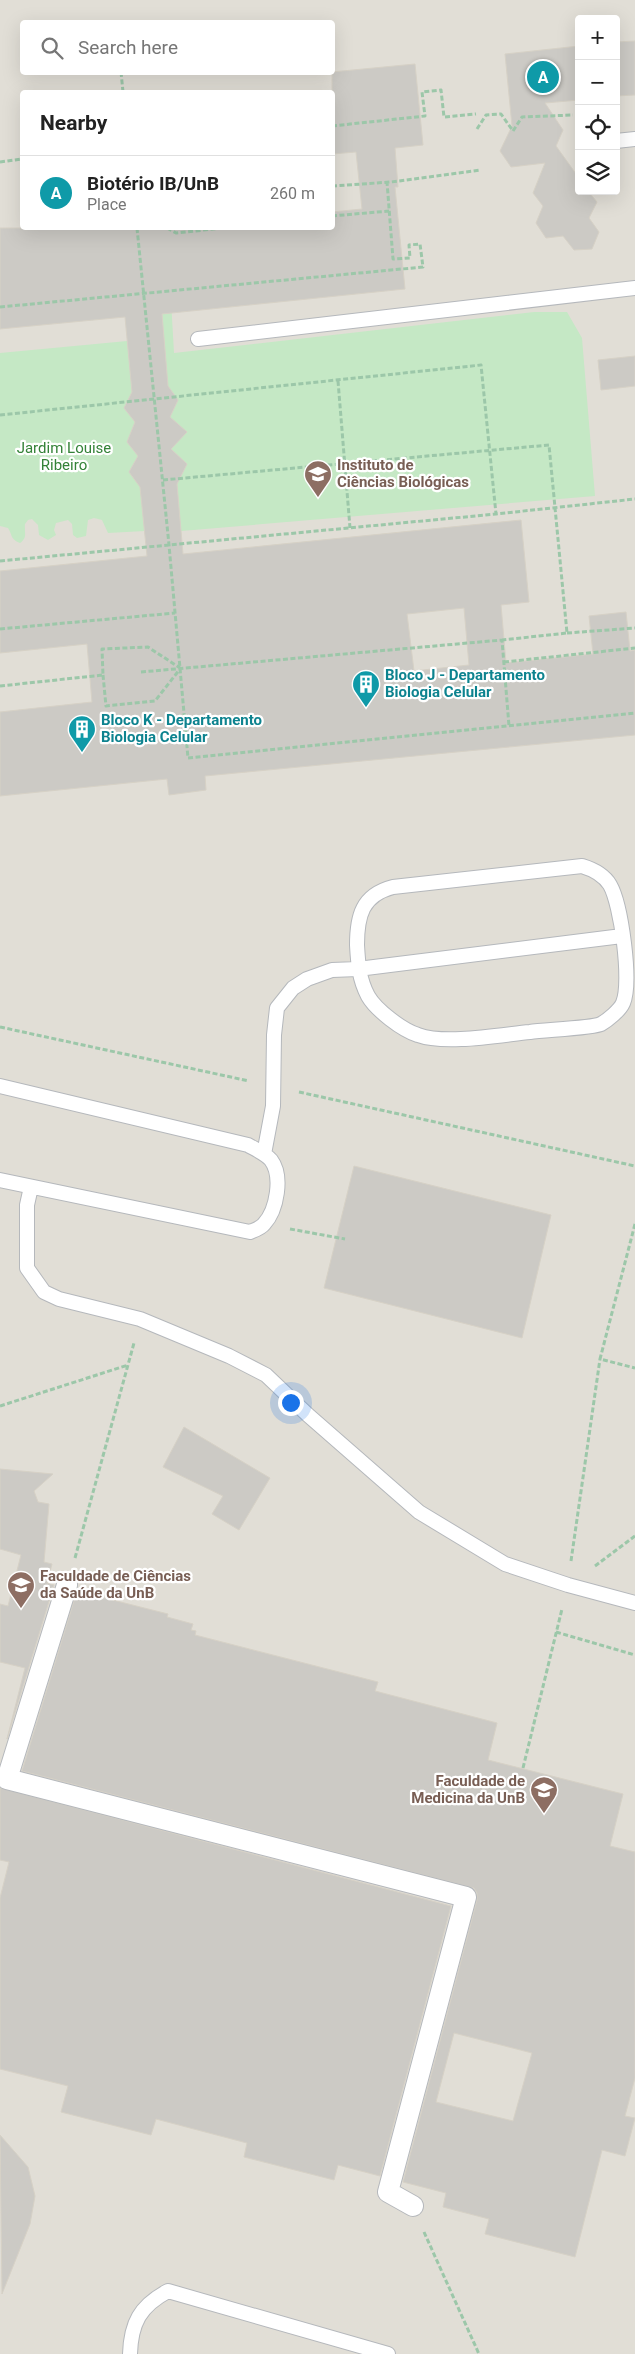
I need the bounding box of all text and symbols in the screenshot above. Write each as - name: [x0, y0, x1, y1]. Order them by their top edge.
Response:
- map controls: [575, 15, 620, 195]
- button: +: [575, 15, 620, 60]
- search box: [20, 20, 335, 75]
- icon: search: [38, 34, 66, 62]
- text: Search here: [78, 36, 178, 59]
- pin: A: [527, 58, 559, 96]
- button: −: [575, 60, 620, 105]
- button: locate: [575, 105, 620, 150]
- text: Nearby: [40, 111, 107, 135]
- button: layers: [575, 150, 620, 195]
- text: Biotério IB/UnB: [87, 172, 219, 195]
- text: A: [51, 184, 61, 203]
- text: 260 m: [270, 184, 315, 203]
- text: Place: [87, 195, 127, 214]
- park label: Jardim Louise Ribeiro: [17, 439, 111, 474]
- place label: Instituto de Ciências Biológicas: [337, 456, 469, 491]
- school or university icon: Instituto de Ciências Biológicas: [303, 459, 333, 498]
- place label: Bloco J - Departamento Biologia Celular: [385, 666, 545, 701]
- building icon: Bloco J - Departamento Biologia Celular: [351, 669, 381, 708]
- place label: Bloco K - Departamento Biologia Celular: [101, 711, 262, 746]
- building icon: Bloco K - Departamento Biologia Celular: [67, 714, 97, 753]
- your location: [278, 1390, 304, 1416]
- place label: Faculdade de Ciências da Saúde da UnB: [40, 1567, 191, 1602]
- school or university icon: Faculdade de Ciências da Saúde da UnB: [6, 1570, 36, 1609]
- place label: Faculdade de Medicina da UnB: [411, 1772, 525, 1807]
- school or university icon: Faculdade de Medicina da UnB: [529, 1775, 559, 1814]

